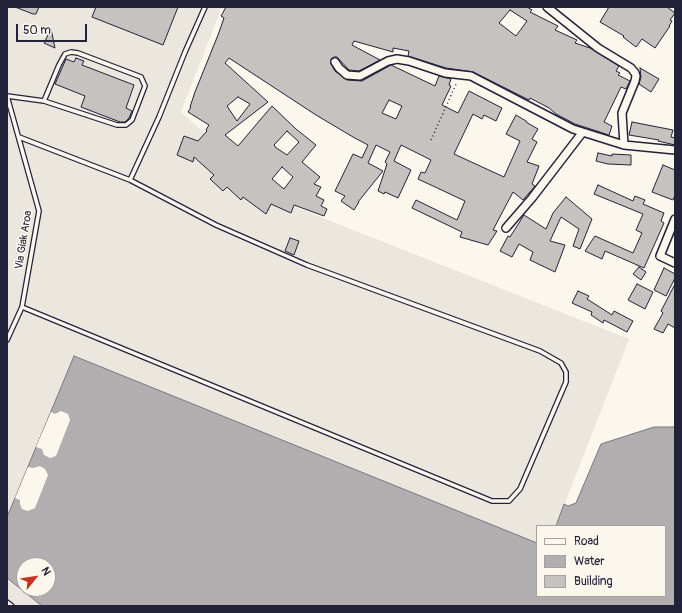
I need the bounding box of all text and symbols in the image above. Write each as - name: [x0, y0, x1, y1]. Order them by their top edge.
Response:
- scale bar: [18, 16, 89, 42]
- text: 50 m: [23, 23, 51, 38]
- street label: Via Giak Aroa: [13, 210, 35, 270]
- legend: [536, 525, 666, 597]
- text: Road: [574, 534, 599, 549]
- text: Water: [574, 554, 605, 569]
- north arrow: [16, 557, 56, 597]
- text: N: [38, 565, 53, 578]
- text: Building: [574, 574, 613, 589]

